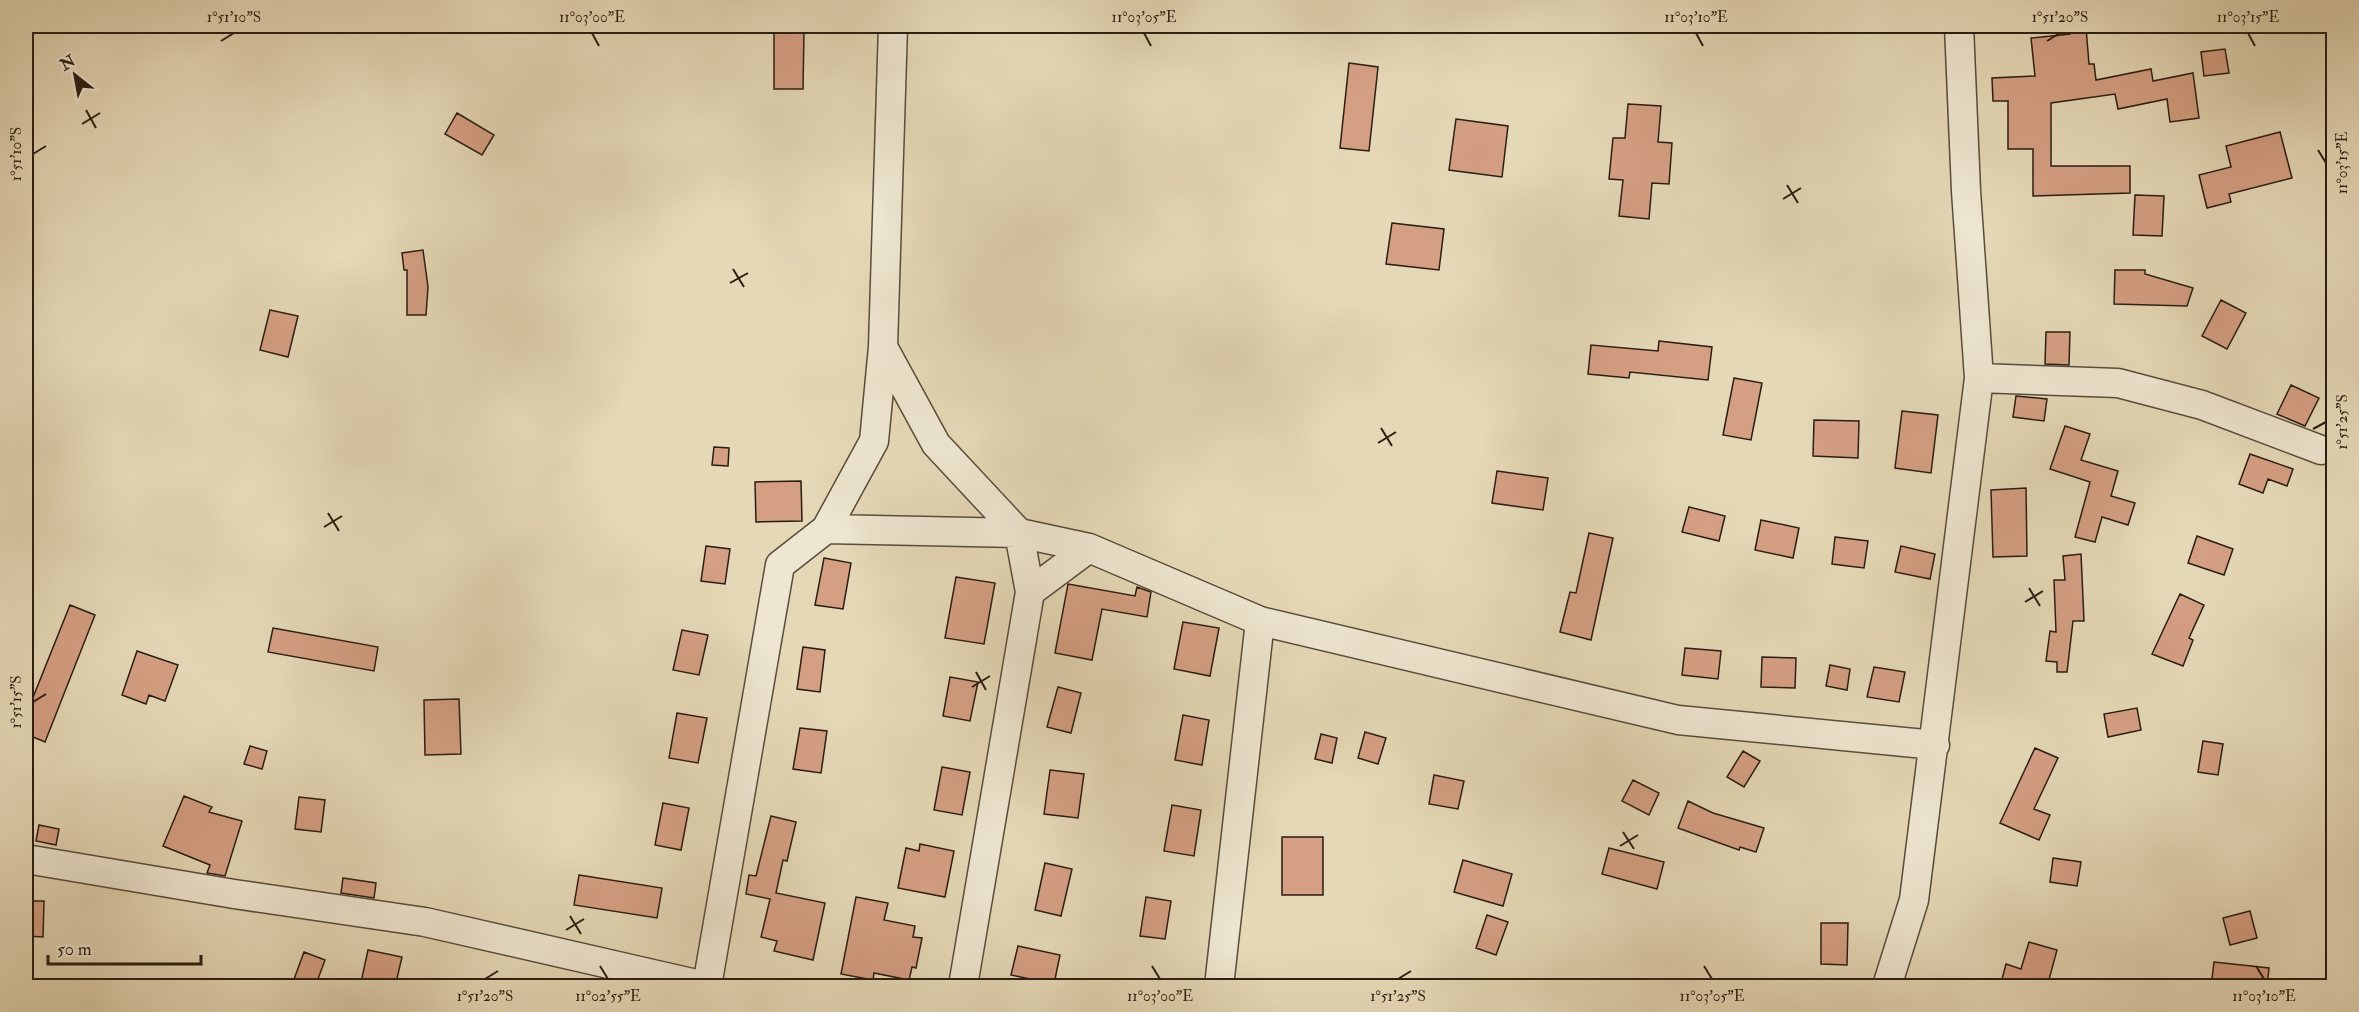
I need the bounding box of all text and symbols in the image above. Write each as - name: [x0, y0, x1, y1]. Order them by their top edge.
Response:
- text: 1°51'10"S: [207, 8, 261, 27]
- text: 11°03'00"E: [559, 8, 625, 27]
- text: 11°03'05"E: [1112, 8, 1177, 27]
- text: 11°03'10"E: [1664, 8, 1728, 27]
- text: 1°51'20"S: [2032, 8, 2088, 27]
- text: 11°03'15"E: [2217, 8, 2279, 27]
- north arrow: [45, 45, 105, 105]
- text: N: [56, 50, 80, 76]
- text: 1°51'10"S: [7, 127, 26, 181]
- text: 11°03'15"E: [2333, 132, 2352, 194]
- text: 1°51'25"S: [2333, 394, 2352, 450]
- text: 1°51'15"S: [7, 675, 26, 729]
- scale bar: [48, 928, 201, 966]
- text: 50 m: [57, 938, 92, 961]
- text: 1°51'20"S: [457, 987, 513, 1006]
- text: 11°02'55"E: [575, 987, 641, 1006]
- text: 11°03'00"E: [1127, 987, 1193, 1006]
- text: 1°51'25"S: [1370, 987, 1426, 1006]
- text: 11°03'05"E: [1680, 987, 1745, 1006]
- text: 11°03'10"E: [2232, 987, 2296, 1006]

